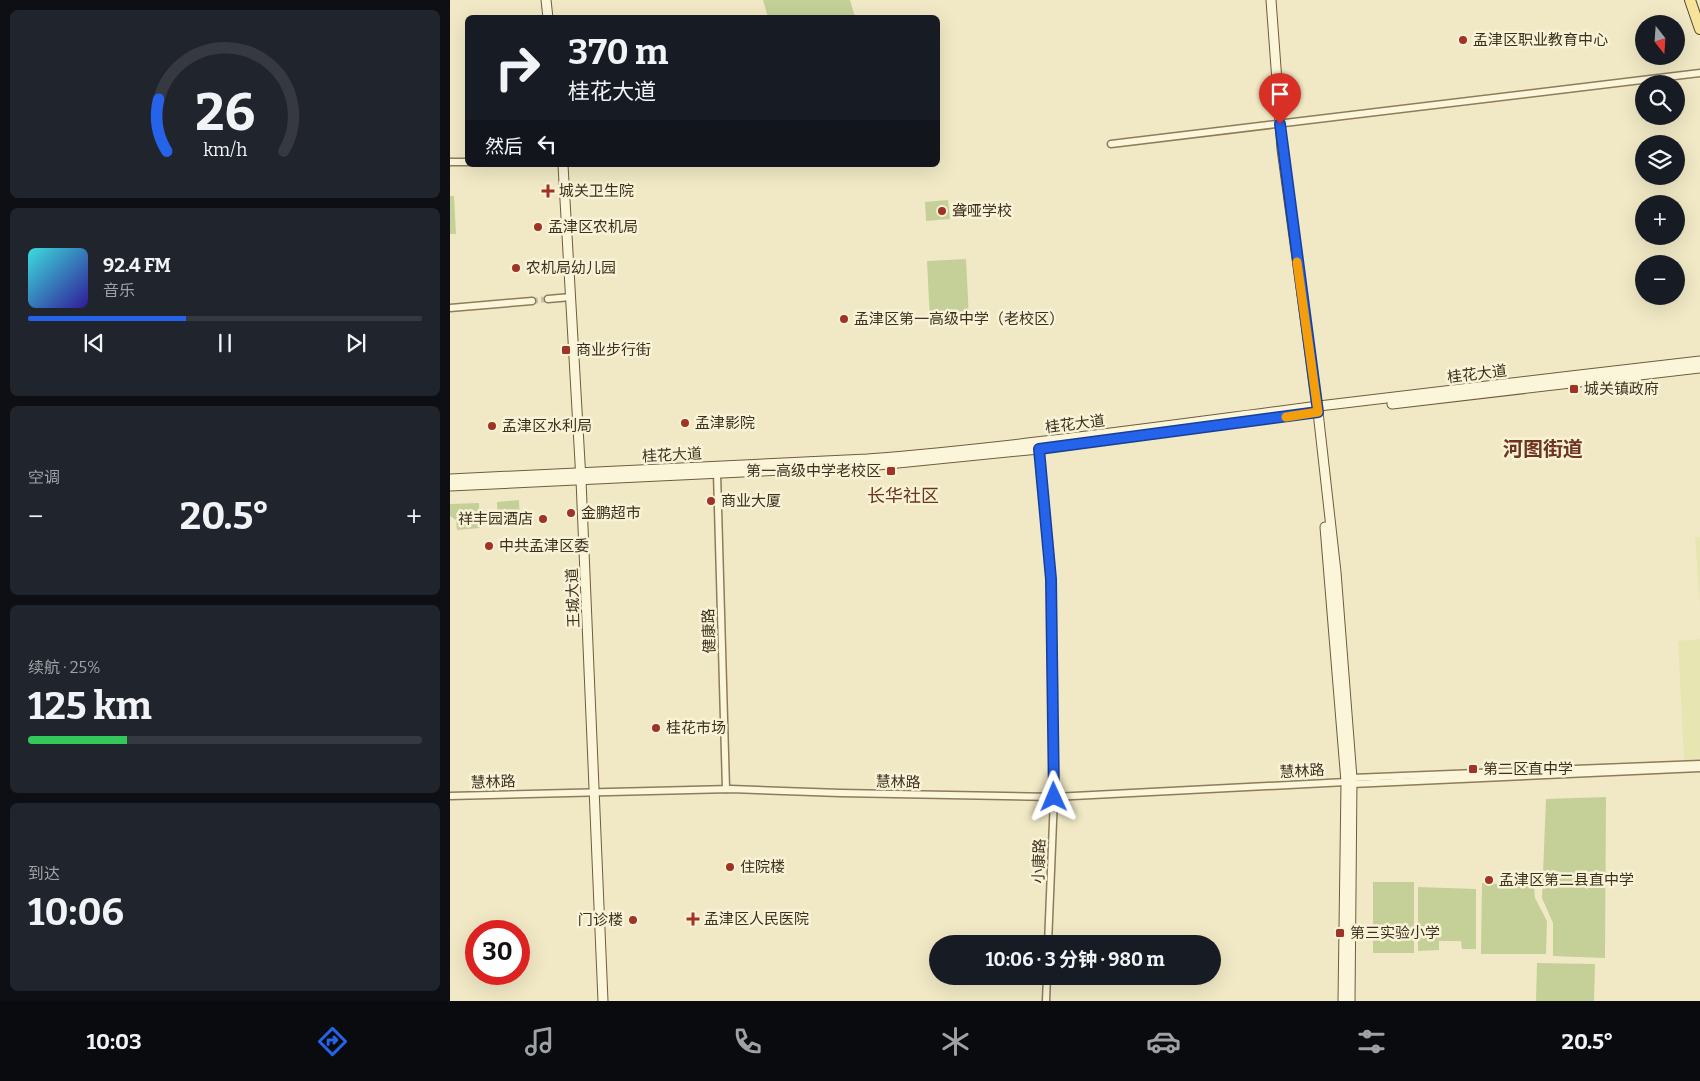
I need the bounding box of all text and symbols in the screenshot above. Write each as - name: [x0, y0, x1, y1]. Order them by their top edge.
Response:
- north arrow: [1635, 15, 1685, 65]
- map controls: [1635, 15, 1685, 305]
- text: 370 m: [568, 31, 668, 73]
- place label: 孟津区职业教育中心: [1473, 31, 1608, 49]
- marker: 孟津区职业教育中心: [1457, 34, 1469, 46]
- icon: right: [485, 35, 550, 100]
- pin: [1259, 73, 1301, 124]
- button: search: [1635, 75, 1685, 125]
- text: 桂花大道: [568, 78, 656, 105]
- icon: arrive: [1266, 80, 1294, 108]
- text: 26: [195, 81, 255, 144]
- icon: left: [533, 130, 561, 158]
- text: 然后: [485, 135, 523, 158]
- button: layers: [1635, 135, 1685, 185]
- text: km/h: [203, 139, 247, 161]
- place label: 城关卫生院: [559, 182, 634, 200]
- marker: 城关卫生院: [541, 184, 555, 198]
- button: +: [1635, 195, 1685, 245]
- place label: 聋哑学校: [952, 202, 1012, 220]
- marker: 聋哑学校: [936, 205, 948, 217]
- place label: 孟津区农机局: [548, 218, 638, 236]
- marker: 孟津区农机局: [532, 221, 544, 233]
- text: 92.4 FM: [103, 254, 171, 277]
- button: −: [1635, 255, 1685, 305]
- place label: 农机局幼儿园: [526, 259, 616, 277]
- marker: 农机局幼儿园: [510, 262, 522, 274]
- text: 音乐: [103, 281, 135, 300]
- place label: 孟津区第一高级中学（老校区）: [854, 310, 1064, 328]
- marker: 孟津区第一高级中学（老校区）: [838, 313, 850, 325]
- icon: previous: [80, 329, 108, 357]
- icon: pause: [211, 329, 239, 357]
- icon: next: [342, 329, 370, 357]
- place label: 商业步行街: [576, 341, 651, 359]
- marker: 商业步行街: [560, 344, 572, 356]
- street label: 桂花大道: [1446, 361, 1508, 387]
- place label: 城关镇政府: [1584, 380, 1659, 398]
- marker: 城关镇政府: [1568, 383, 1580, 395]
- street label: 桂花大道: [1044, 411, 1106, 437]
- place label: 孟津影院: [695, 414, 755, 432]
- place label: 孟津区水利局: [502, 417, 592, 435]
- marker: 孟津影院: [679, 417, 691, 429]
- marker: 孟津区水利局: [486, 420, 498, 432]
- district label: 河图街道: [1503, 437, 1583, 461]
- street label: 桂花大道: [642, 444, 702, 466]
- place label: 第一高级中学老校区: [746, 462, 881, 480]
- marker: 第一高级中学老校区: [885, 465, 897, 477]
- text: 空调: [28, 468, 60, 487]
- district label: 长华社区: [867, 485, 939, 507]
- place label: 商业大厦: [721, 492, 781, 510]
- text: 20.5°: [180, 493, 270, 539]
- marker: 商业大厦: [705, 495, 717, 507]
- text: −: [28, 500, 43, 533]
- text: +: [406, 500, 422, 533]
- place label: 金鹏超市: [581, 504, 641, 522]
- marker: 金鹏超市: [565, 507, 577, 519]
- place label: 祥丰园酒店: [458, 510, 533, 528]
- marker: 祥丰园酒店: [537, 513, 549, 525]
- place label: 中共孟津区委: [499, 537, 589, 555]
- marker: 中共孟津区委: [483, 540, 495, 552]
- street label: 王城大道: [563, 568, 583, 628]
- street label: 健康路: [699, 608, 719, 654]
- text: 续航 · 25%: [28, 658, 101, 677]
- text: 125 km: [28, 683, 152, 729]
- place label: 桂花市场: [666, 719, 726, 737]
- marker: 桂花市场: [650, 722, 662, 734]
- place label: 第二区直中学: [1483, 760, 1573, 778]
- street label: 慧林路: [1279, 761, 1325, 781]
- marker: 第二区直中学: [1467, 763, 1479, 775]
- position arrow: [1027, 770, 1079, 822]
- street label: 慧林路: [470, 772, 516, 792]
- street label: 慧林路: [875, 773, 921, 791]
- street label: 小康路: [1029, 838, 1049, 884]
- place label: 住院楼: [740, 858, 785, 876]
- marker: 住院楼: [724, 861, 736, 873]
- text: 到达: [28, 864, 60, 883]
- place label: 孟津区第二县直中学: [1499, 871, 1634, 889]
- marker: 孟津区第二县直中学: [1483, 874, 1495, 886]
- text: 10:06: [28, 889, 124, 935]
- place label: 孟津区人民医院: [704, 910, 809, 928]
- place label: 门诊楼: [578, 911, 623, 929]
- marker: 孟津区人民医院: [686, 912, 700, 926]
- marker: 门诊楼: [627, 914, 639, 926]
- speed limit sign: 30: [465, 920, 530, 985]
- place label: 第三实验小学: [1350, 924, 1440, 942]
- marker: 第三实验小学: [1334, 927, 1346, 939]
- text: 10:06 · 3 分钟 · 980 m: [985, 948, 1165, 971]
- icon: directions: [315, 1024, 350, 1059]
- icon: music: [522, 1024, 557, 1059]
- icon: phone: [730, 1024, 765, 1059]
- icon: climate: [938, 1024, 973, 1059]
- icon: car: [1146, 1024, 1181, 1059]
- icon: filters: [1354, 1024, 1389, 1059]
- text: 10:03: [86, 1028, 142, 1055]
- text: 20.5°: [1562, 1028, 1614, 1055]

